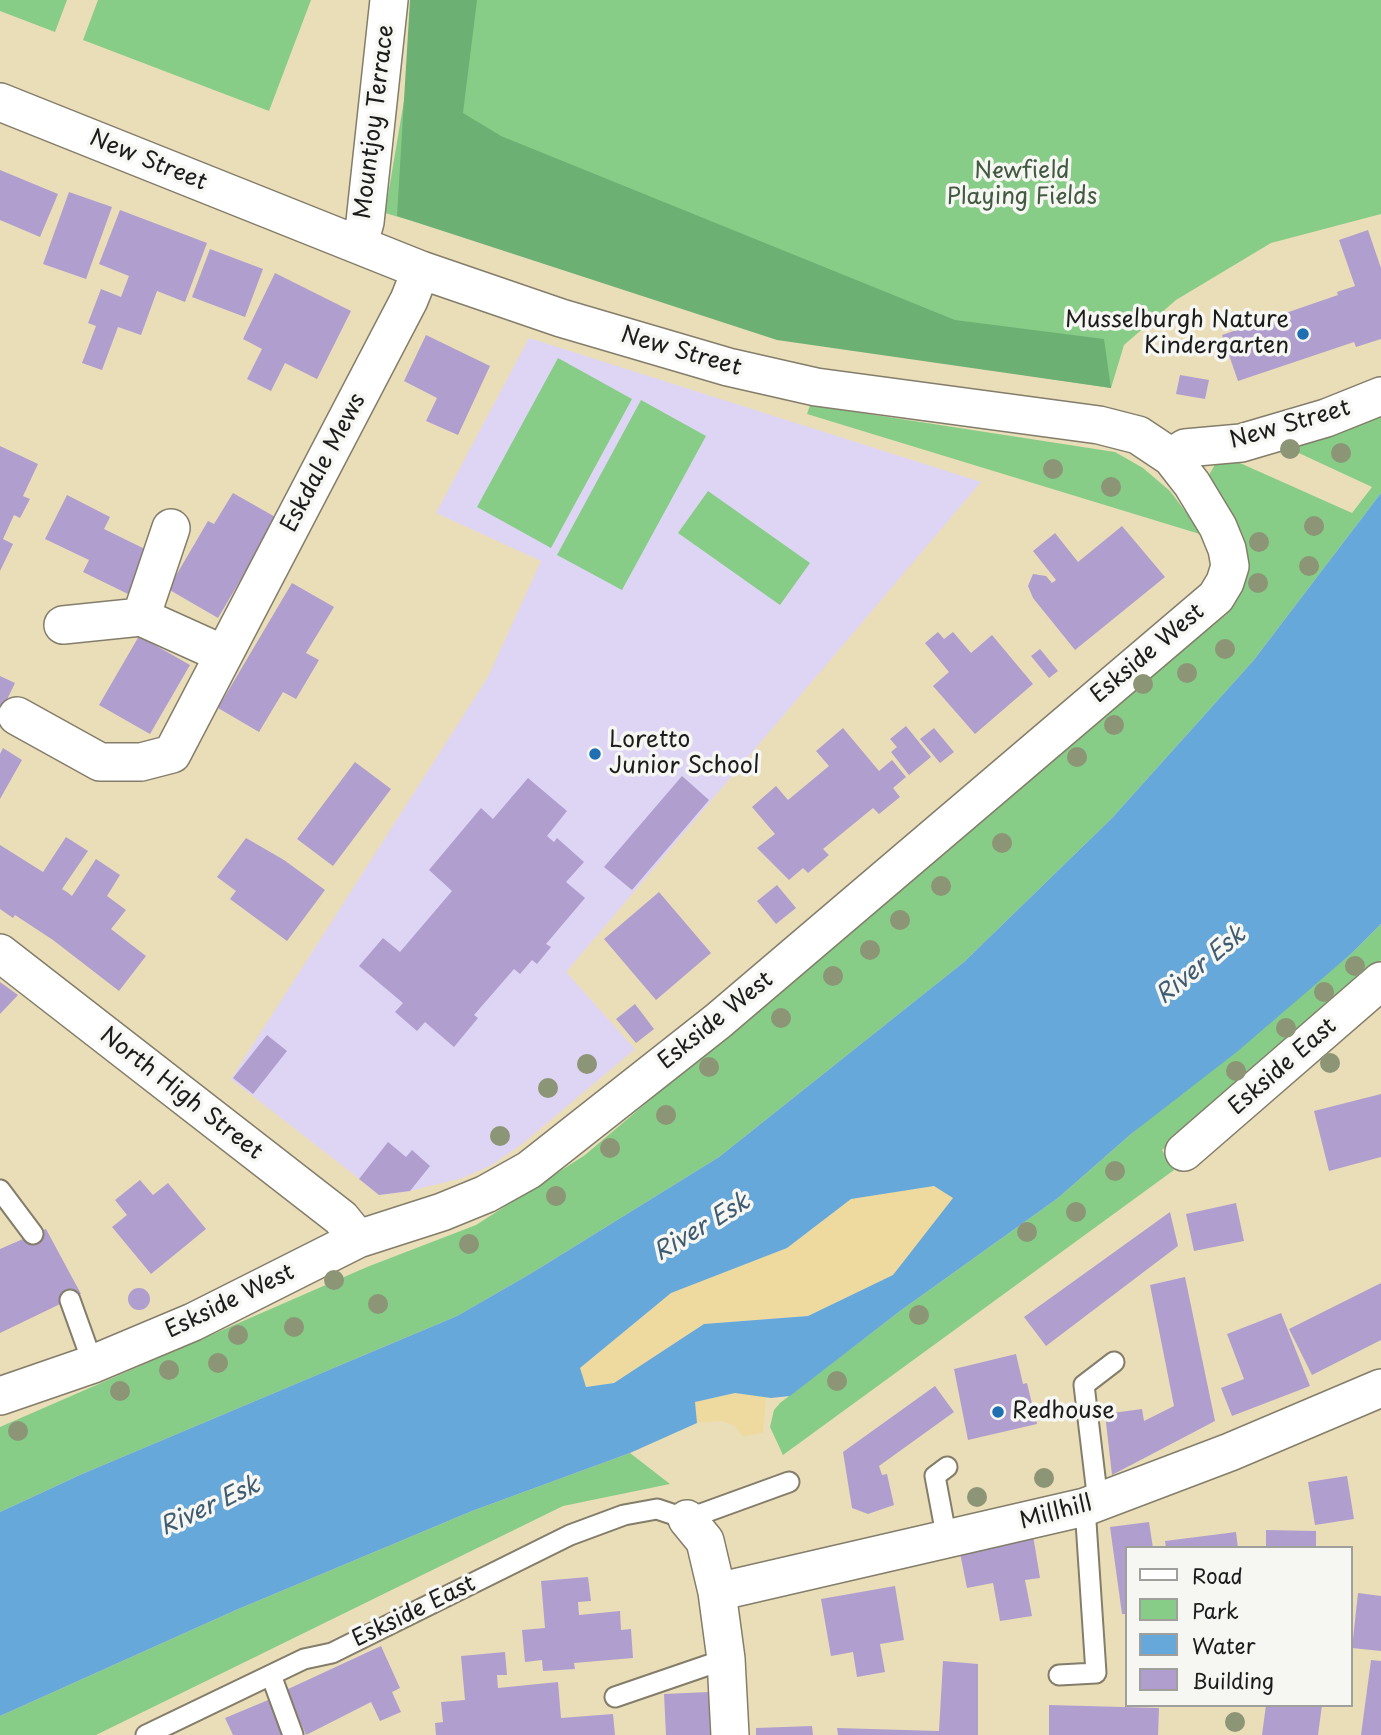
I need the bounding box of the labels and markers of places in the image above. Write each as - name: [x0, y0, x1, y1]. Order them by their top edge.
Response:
- place label: Musselburgh Nature Kindergarten: [1065, 307, 1289, 361]
- marker: Musselburgh Nature Kindergarten: [1295, 326, 1311, 342]
- place label: Loretto Junior School: [609, 727, 759, 781]
- marker: Loretto Junior School: [587, 746, 603, 762]
- place label: Redhouse: [1012, 1398, 1115, 1426]
- marker: Redhouse: [990, 1404, 1006, 1420]

